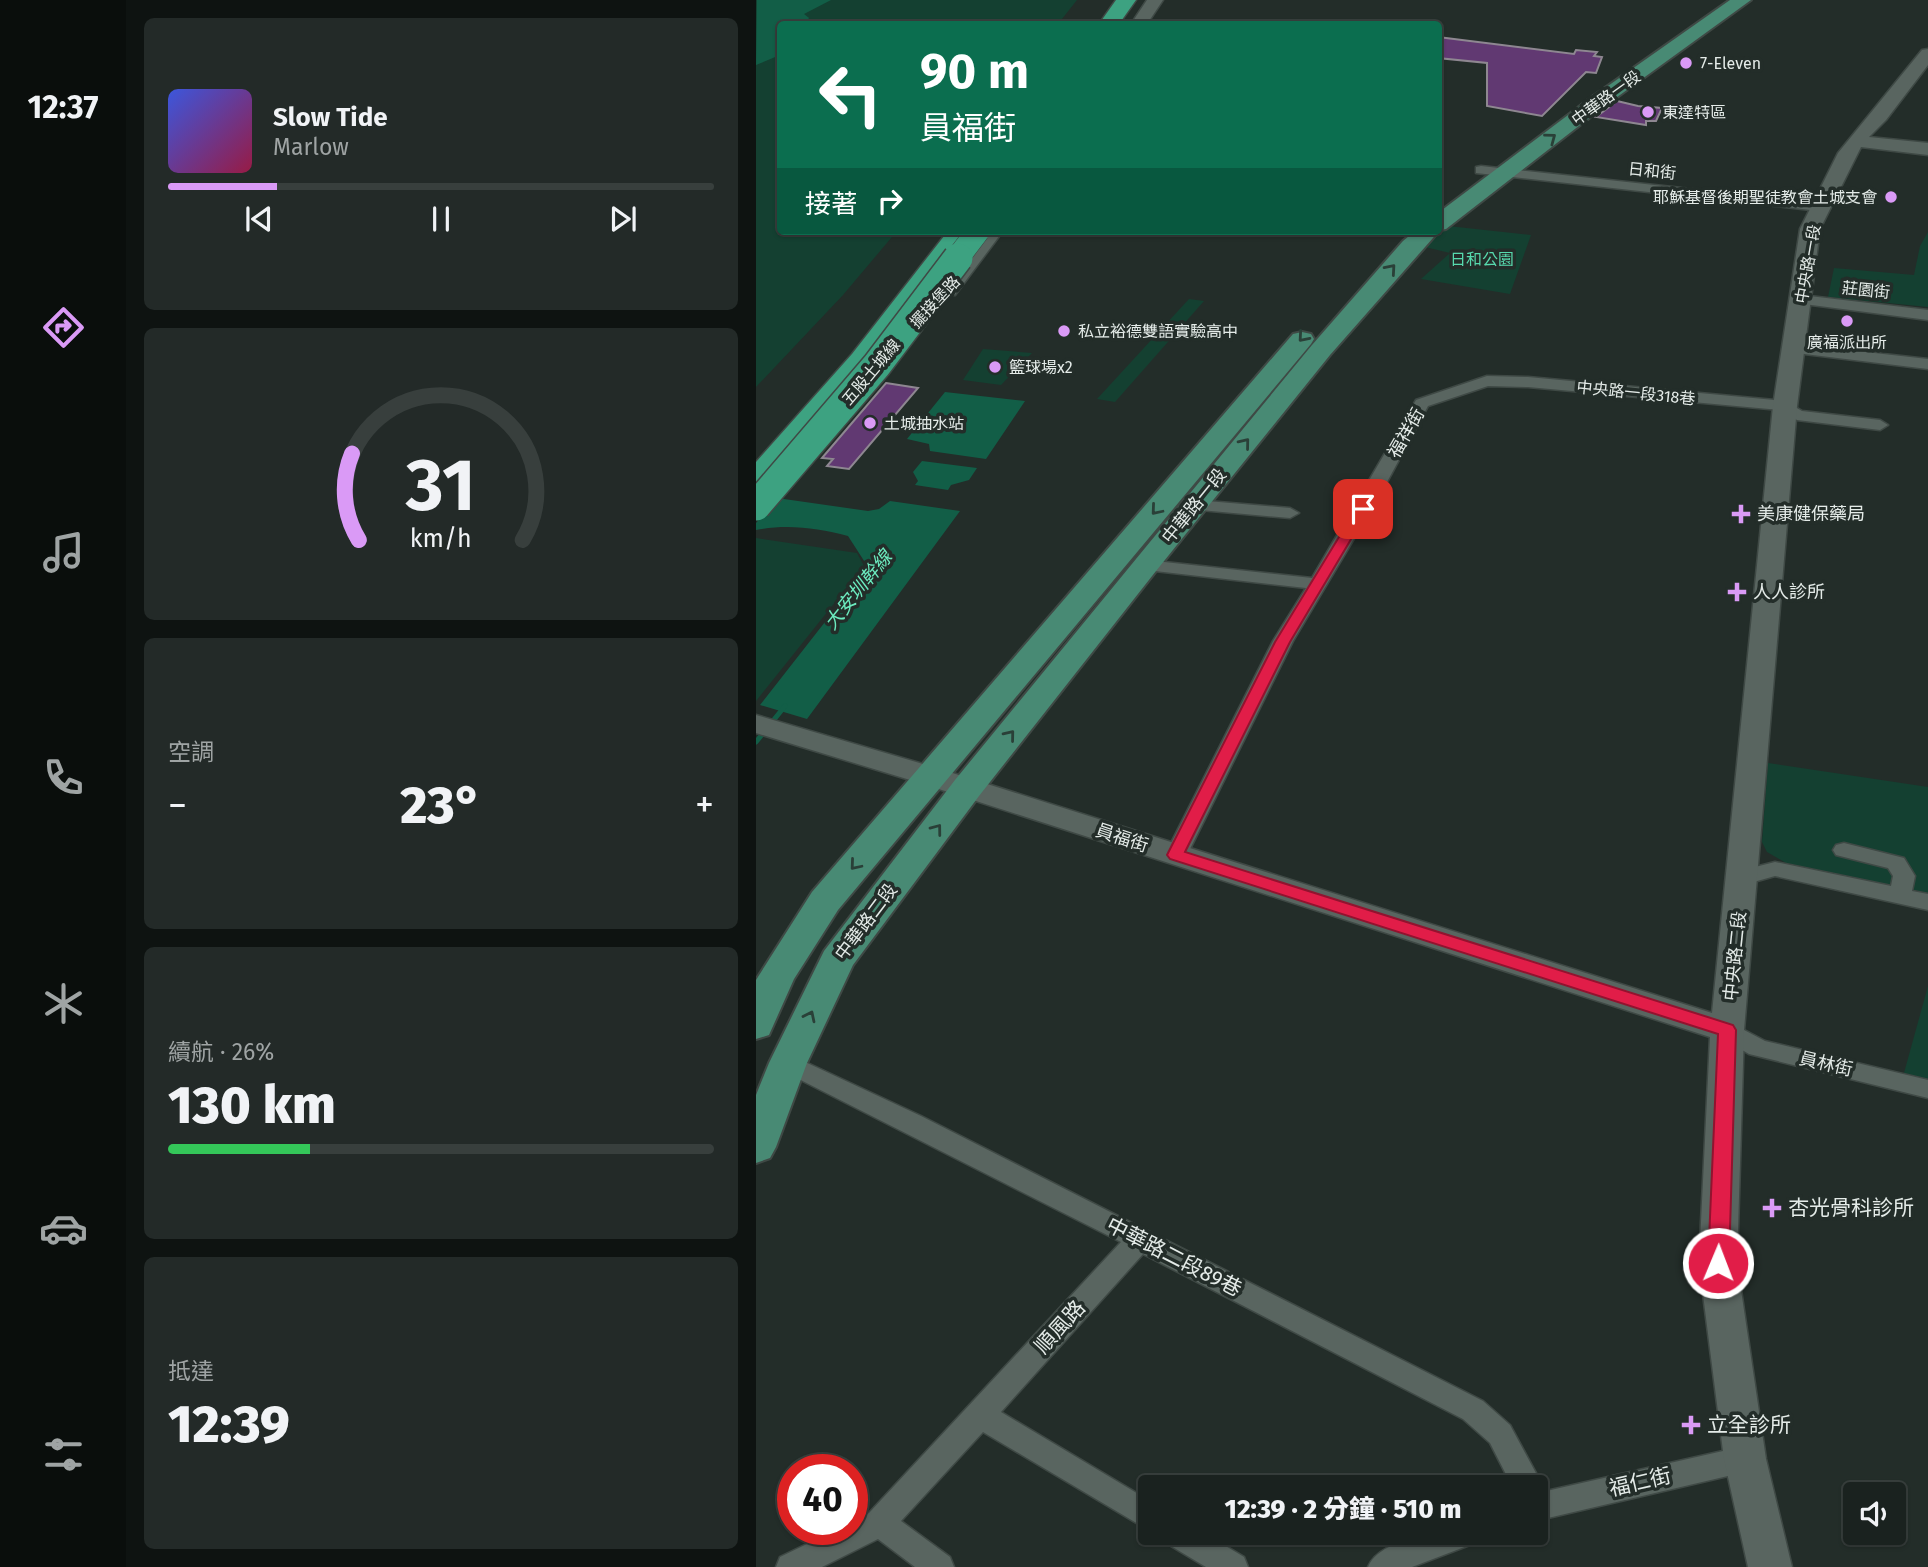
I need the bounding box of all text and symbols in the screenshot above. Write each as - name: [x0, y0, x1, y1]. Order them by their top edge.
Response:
- text: 90 m: [920, 42, 1029, 101]
- icon: left: [805, 49, 896, 140]
- place label: 7-Eleven: [1700, 54, 1761, 73]
- marker: 7-Eleven: [1678, 55, 1694, 71]
- street label: 中華路一段: [1568, 67, 1644, 129]
- text: 12:37: [27, 88, 99, 126]
- text: Slow Tide: [273, 102, 388, 133]
- place label: 東達特區: [1662, 103, 1726, 122]
- marker: 東達特區: [1640, 104, 1656, 120]
- text: 員福街: [920, 109, 1016, 147]
- text: Marlow: [273, 133, 349, 161]
- one-way arrow: [1544, 134, 1556, 146]
- street label: 日和街: [1627, 159, 1677, 183]
- icon: right: [871, 182, 909, 220]
- place label: 耶穌基督後期聖徒教會土城支會: [1653, 188, 1877, 207]
- text: 接著: [805, 189, 857, 220]
- marker: 耶穌基督後期聖徒教會土城支會: [1883, 189, 1899, 205]
- icon: previous: [240, 200, 278, 238]
- icon: pause: [422, 200, 460, 238]
- icon: next: [604, 200, 642, 238]
- street label: 中央路一段: [1792, 223, 1824, 305]
- park label: 日和公園: [1450, 250, 1514, 269]
- one-way arrow: [1383, 264, 1395, 277]
- street label: 擺接堡路: [906, 272, 964, 332]
- street label: 莊園街: [1841, 278, 1891, 302]
- icon: directions: [39, 303, 88, 352]
- marker: 廣福派出所: [1839, 313, 1855, 329]
- place label: 私立裕德雙語實驗高中: [1078, 322, 1238, 341]
- marker: 私立裕德雙語實驗高中: [1056, 323, 1072, 339]
- one-way arrow: [1299, 329, 1311, 342]
- place label: 廣福派出所: [1807, 333, 1887, 352]
- street label: 五股土城線: [838, 335, 904, 409]
- place label: 籃球場x2: [1009, 358, 1073, 377]
- marker: 籃球場x2: [987, 359, 1003, 375]
- street label: 中央路一段318巷: [1576, 377, 1696, 409]
- street label: 福祥街: [1383, 404, 1429, 462]
- place label: 土城抽水站: [884, 414, 964, 433]
- marker: 土城抽水站: [862, 415, 878, 431]
- one-way arrow: [1237, 439, 1249, 452]
- text: 31: [405, 442, 476, 529]
- street label: 中華路一段: [1157, 464, 1231, 548]
- pin: [1333, 479, 1393, 539]
- icon: arrive: [1344, 490, 1382, 528]
- one-way arrow: [1151, 502, 1164, 515]
- place label: 美康健保藥局: [1757, 503, 1865, 525]
- marker: 美康健保藥局: [1731, 504, 1751, 524]
- text: km/h: [410, 523, 472, 553]
- icon: music: [39, 528, 88, 577]
- water label: 大安圳幹線: [819, 544, 898, 634]
- place label: 人人診所: [1753, 581, 1825, 603]
- marker: 人人診所: [1727, 582, 1747, 602]
- one-way arrow: [1002, 730, 1014, 743]
- text: 空調: [168, 738, 214, 766]
- icon: phone: [39, 753, 88, 802]
- text: 23°: [400, 774, 482, 837]
- text: −: [168, 782, 187, 828]
- text: +: [695, 782, 714, 828]
- street label: 員福街: [1093, 819, 1151, 857]
- one-way arrow: [928, 824, 941, 836]
- one-way arrow: [851, 857, 863, 870]
- street label: 中華路二段: [830, 879, 902, 965]
- street label: 中央路二段: [1719, 910, 1751, 1002]
- icon: climate: [39, 979, 88, 1028]
- one-way arrow: [802, 1011, 816, 1023]
- text: 續航 · 26%: [168, 1038, 274, 1066]
- street label: 員林街: [1797, 1047, 1855, 1081]
- text: 130 km: [168, 1074, 336, 1137]
- place label: 杏光骨科診所: [1788, 1195, 1914, 1221]
- marker: 杏光骨科診所: [1762, 1198, 1782, 1218]
- icon: car: [39, 1204, 88, 1253]
- street label: 中華路二段89巷: [1102, 1212, 1246, 1302]
- position arrow: [1681, 1226, 1755, 1300]
- street label: 順風路: [1029, 1295, 1091, 1359]
- text: 抵達: [168, 1357, 214, 1385]
- text: 12:39: [168, 1393, 290, 1456]
- place label: 立全診所: [1707, 1412, 1791, 1438]
- marker: 立全診所: [1681, 1415, 1701, 1435]
- icon: filters: [39, 1430, 88, 1479]
- speed limit sign: 40: [777, 1454, 868, 1545]
- street label: 福仁街: [1606, 1462, 1674, 1502]
- map controls: [1843, 1482, 1906, 1545]
- button: sound: [1843, 1482, 1906, 1545]
- text: 12:39 · 2 分鐘 · 510 m: [1225, 1494, 1461, 1525]

